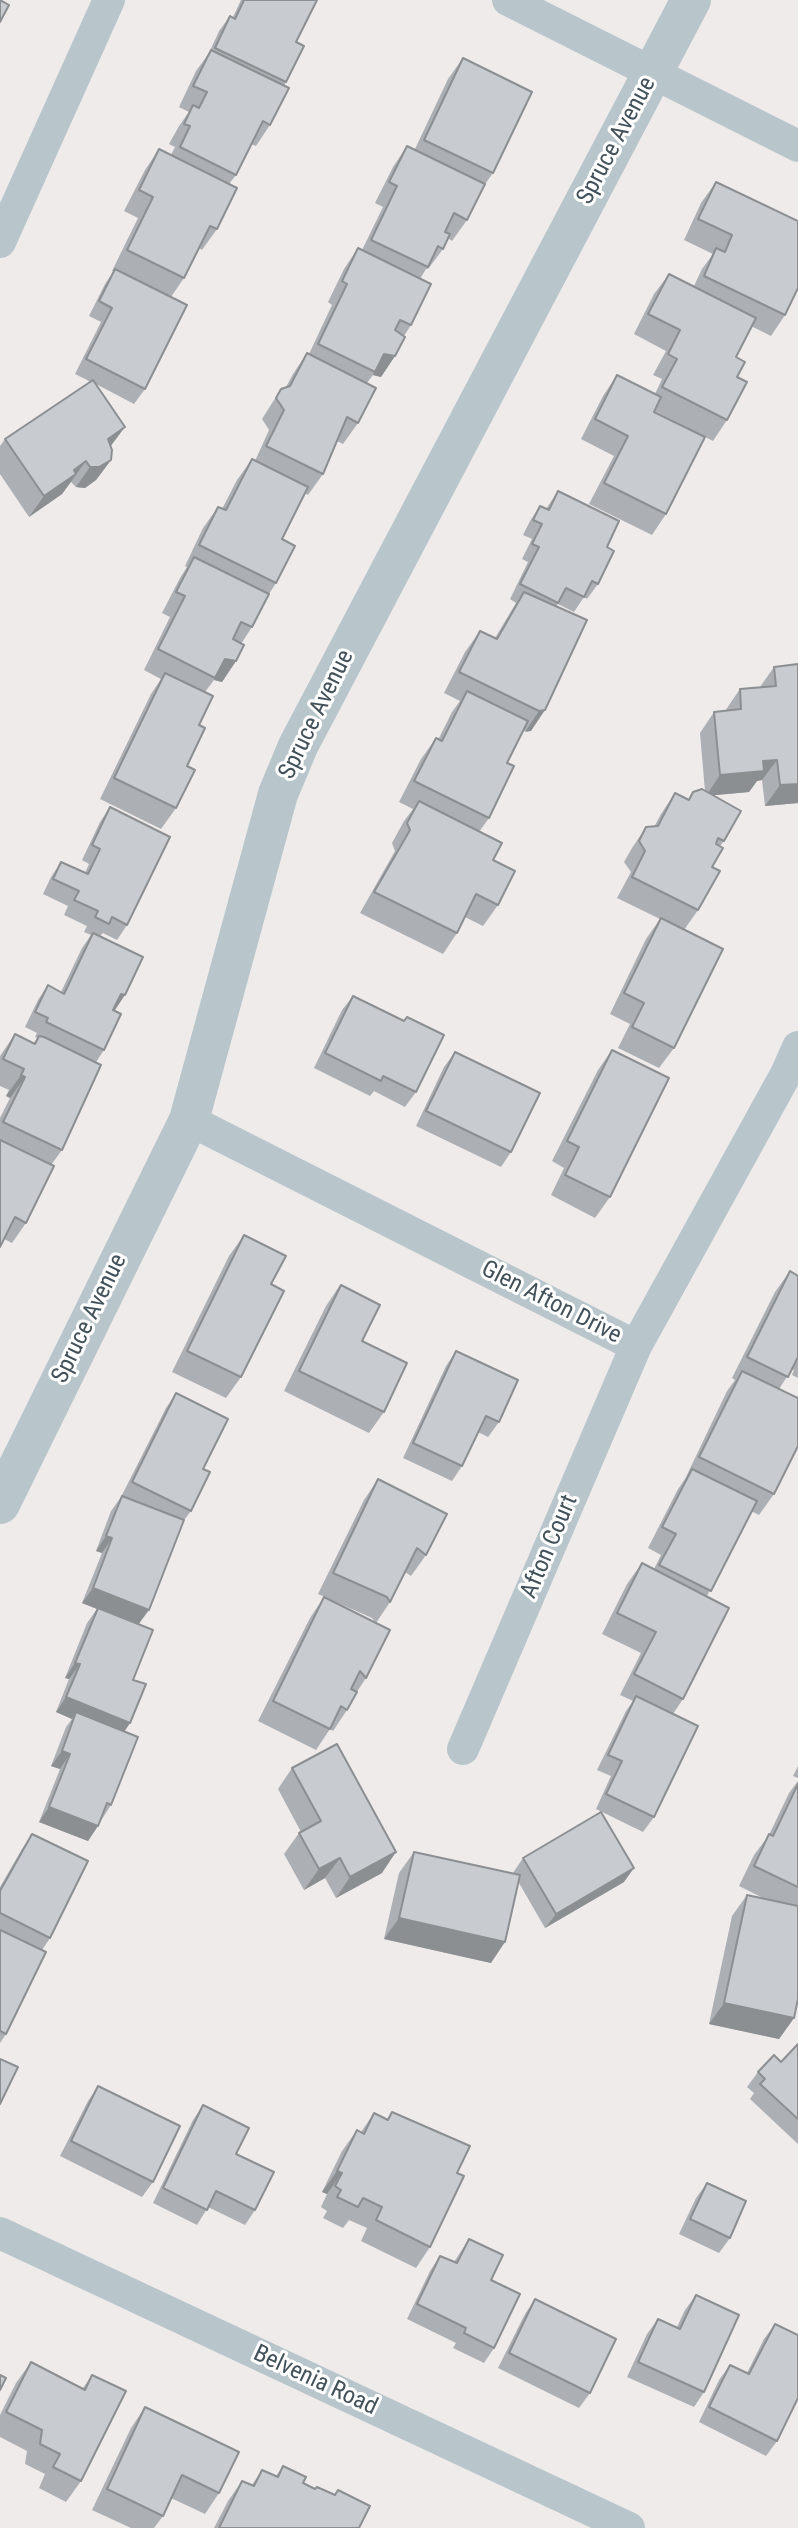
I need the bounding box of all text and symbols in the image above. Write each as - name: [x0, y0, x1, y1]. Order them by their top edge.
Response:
- street label: Spruce Avenue: [571, 72, 663, 210]
- street label: Spruce Avenue: [273, 646, 361, 784]
- street label: Spruce Avenue: [46, 1250, 134, 1388]
- street label: Glen Afton Drive: [476, 1255, 626, 1351]
- street label: Afton Court: [515, 1491, 585, 1603]
- street label: Belvenia Road: [248, 2340, 382, 2422]

